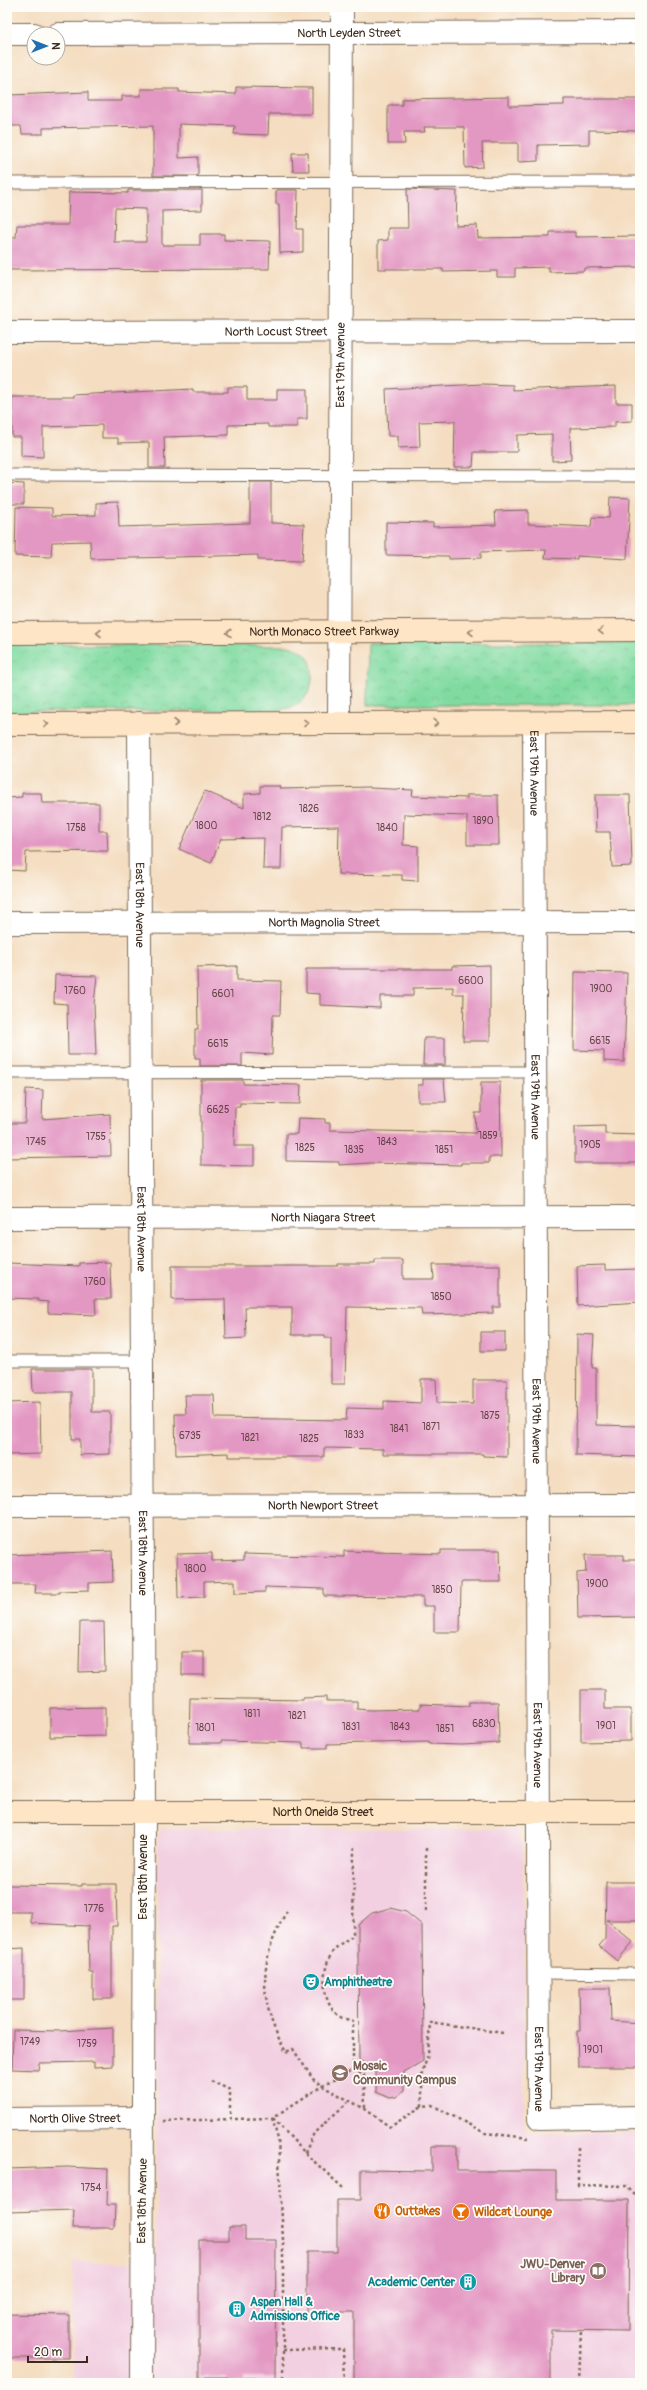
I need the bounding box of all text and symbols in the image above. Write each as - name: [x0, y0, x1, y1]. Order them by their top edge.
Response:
- north arrow: [26, 26, 66, 66]
- street label: North Leyden Street: [297, 26, 401, 41]
- text: N: [49, 42, 62, 50]
- street label: East 19th Avenue: [333, 322, 349, 408]
- street label: North Locust Street: [225, 324, 328, 340]
- street label: North Monaco Street Parkway: [249, 624, 399, 640]
- one-way arrow: [598, 626, 604, 635]
- one-way arrow: [468, 628, 474, 636]
- one-way arrow: [96, 629, 102, 637]
- one-way arrow: [226, 629, 232, 637]
- one-way arrow: [173, 719, 179, 727]
- one-way arrow: [303, 719, 309, 727]
- one-way arrow: [433, 719, 439, 727]
- one-way arrow: [43, 720, 49, 728]
- street label: East 19th Avenue: [526, 730, 541, 816]
- house number: 1826: [299, 803, 319, 815]
- house number: 1812: [253, 811, 272, 823]
- house number: 1890: [473, 815, 494, 827]
- house number: 1800: [195, 820, 217, 832]
- house number: 1758: [66, 822, 86, 834]
- house number: 1840: [376, 822, 398, 834]
- street label: East 18th Avenue: [132, 862, 147, 948]
- street label: North Magnolia Street: [268, 915, 380, 931]
- house number: 6600: [458, 975, 484, 987]
- house number: 1900: [590, 983, 613, 995]
- house number: 1760: [64, 985, 86, 997]
- house number: 6601: [212, 988, 234, 1000]
- house number: 6615: [590, 1035, 610, 1047]
- house number: 6615: [208, 1038, 228, 1050]
- street label: East 19th Avenue: [527, 1054, 542, 1140]
- house number: 6625: [207, 1104, 229, 1116]
- house number: 1859: [478, 1130, 498, 1142]
- house number: 1755: [86, 1131, 106, 1143]
- house number: 1745: [26, 1136, 46, 1148]
- house number: 1843: [377, 1136, 398, 1148]
- house number: 1905: [579, 1139, 601, 1151]
- house number: 1825: [295, 1142, 315, 1154]
- house number: 1835: [344, 1144, 364, 1156]
- house number: 1851: [435, 1144, 453, 1156]
- street label: East 18th Avenue: [133, 1186, 149, 1272]
- street label: North Niagara Street: [271, 1210, 375, 1226]
- house number: 1760: [84, 1276, 106, 1288]
- house number: 1850: [430, 1291, 452, 1303]
- street label: East 19th Avenue: [528, 1378, 544, 1464]
- house number: 1875: [480, 1410, 500, 1422]
- house number: 1871: [422, 1421, 440, 1433]
- house number: 1841: [390, 1423, 408, 1435]
- house number: 1833: [344, 1429, 364, 1441]
- house number: 6735: [179, 1430, 201, 1442]
- house number: 1821: [241, 1432, 259, 1444]
- house number: 1825: [299, 1433, 319, 1445]
- street label: North Newport Street: [268, 1498, 378, 1514]
- street label: East 18th Avenue: [135, 1510, 150, 1596]
- house number: 1800: [184, 1563, 206, 1575]
- house number: 1900: [586, 1578, 609, 1590]
- house number: 1850: [431, 1584, 453, 1596]
- street label: East 19th Avenue: [530, 1702, 545, 1788]
- house number: 1811: [244, 1708, 260, 1720]
- house number: 1821: [288, 1710, 306, 1722]
- house number: 6830: [472, 1718, 496, 1730]
- house number: 1901: [596, 1720, 616, 1732]
- house number: 1831: [342, 1721, 360, 1733]
- house number: 1843: [390, 1721, 411, 1733]
- house number: 1801: [195, 1722, 215, 1734]
- house number: 1851: [436, 1723, 454, 1735]
- street label: North Oneida Street: [272, 1805, 374, 1820]
- street label: East 18th Avenue: [136, 1834, 151, 1920]
- house number: 1776: [84, 1903, 104, 1915]
- theatre icon: Amphitheatre: [301, 1972, 321, 1992]
- place label: Amphitheatre: [324, 1975, 393, 1990]
- street label: East 19th Avenue: [531, 2026, 546, 2112]
- house number: 1749: [20, 2036, 40, 2048]
- house number: 1759: [77, 2038, 97, 2050]
- house number: 1901: [583, 2044, 603, 2056]
- place label: Mosaic Community Campus: [353, 2059, 457, 2088]
- school or university icon: Mosaic Community Campus: [330, 2063, 350, 2083]
- street label: North Olive Street: [29, 2111, 121, 2127]
- street label: East 18th Avenue: [134, 2158, 151, 2244]
- house number: 1754: [81, 2182, 101, 2194]
- restaurant icon: Outtakes: [372, 2201, 392, 2221]
- bar icon: Wildcat Lounge: [451, 2202, 471, 2222]
- place label: Outtakes: [395, 2204, 441, 2219]
- place label: Wildcat Lounge: [474, 2205, 553, 2220]
- place label: JWU-Denver Library: [520, 2257, 586, 2286]
- library icon: JWU-Denver Library: [588, 2261, 608, 2281]
- building icon: Academic Center: [458, 2272, 478, 2292]
- place label: Academic Center: [367, 2275, 456, 2290]
- place label: Aspen Hall & Admissions Office: [250, 2295, 341, 2324]
- building icon: Aspen Hall & Admissions Office: [227, 2299, 247, 2319]
- scale bar: [28, 2338, 87, 2364]
- text: 20 m: [34, 2345, 63, 2360]

